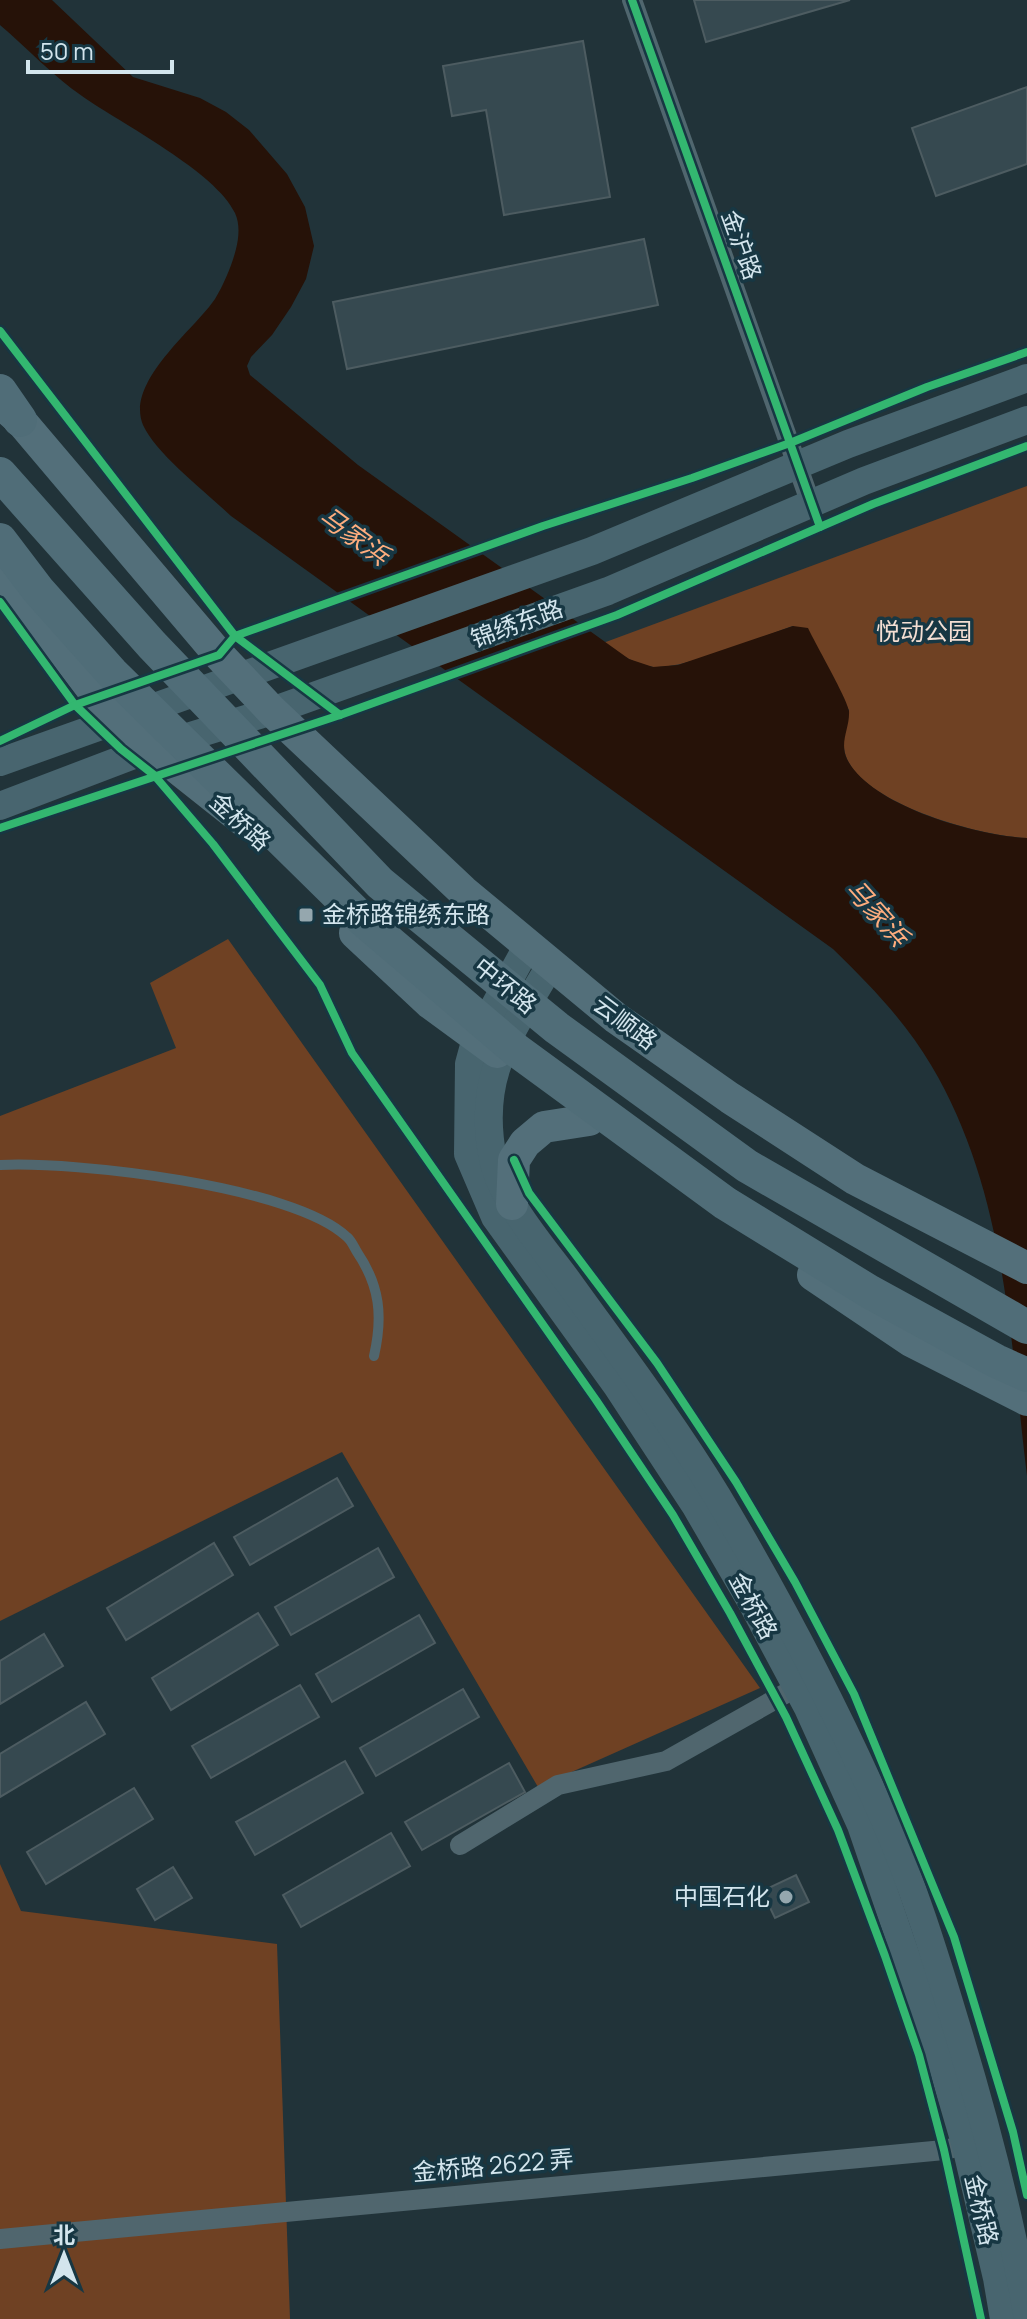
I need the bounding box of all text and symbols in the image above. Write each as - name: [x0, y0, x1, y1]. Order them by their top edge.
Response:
- scale bar: [28, 24, 172, 74]
- text: 50 m: [40, 34, 94, 67]
- street label: 金沪路: [715, 205, 770, 284]
- water label: 马家浜: [312, 498, 398, 574]
- street label: 锦绣东路: [466, 591, 567, 655]
- park label: 悦动公园: [876, 614, 972, 647]
- street label: 金桥路: [203, 785, 279, 857]
- water label: 马家浜: [838, 871, 919, 955]
- place label: 金桥路锦绣东路: [322, 897, 490, 930]
- marker: 金桥路锦绣东路: [297, 906, 315, 924]
- street label: 中环路: [468, 949, 544, 1020]
- street label: 云顺路: [587, 987, 665, 1057]
- street label: 金桥路: [722, 1566, 786, 1645]
- place label: 中国石化: [674, 1879, 770, 1912]
- marker: 中国石化: [777, 1888, 795, 1906]
- street label: 金桥路 2622 弄: [411, 2141, 575, 2188]
- street label: 金桥路: [958, 2171, 1007, 2248]
- north arrow: [24, 2215, 104, 2295]
- text: 北: [53, 2220, 75, 2250]

